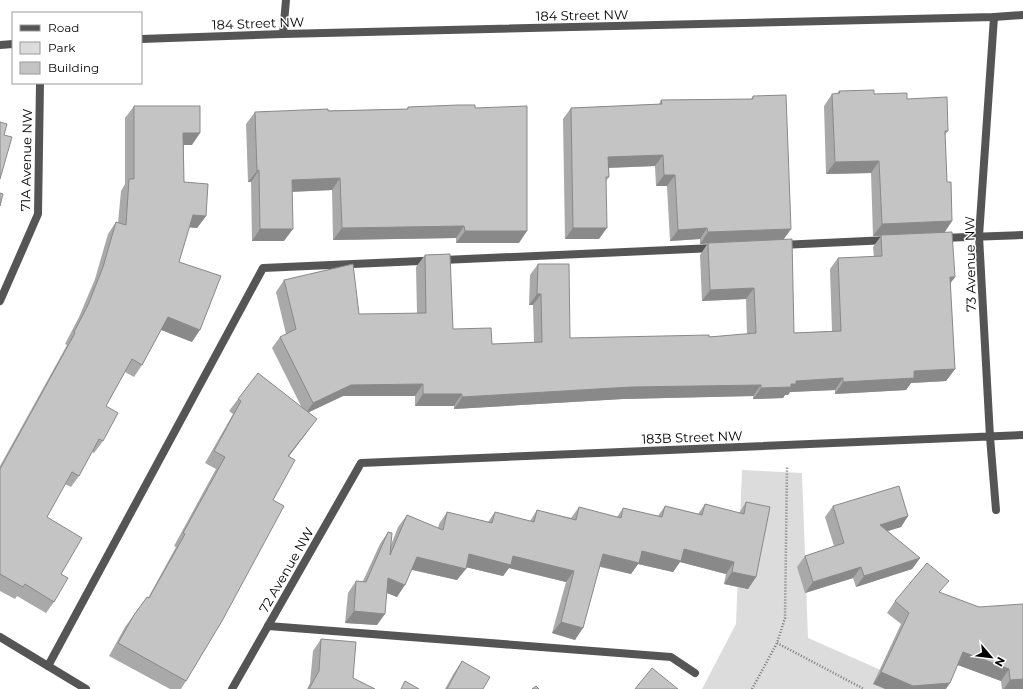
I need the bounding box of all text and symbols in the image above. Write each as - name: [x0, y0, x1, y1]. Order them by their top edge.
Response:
- street label: 184 Street NW: [536, 6, 628, 24]
- legend: [12, 12, 142, 84]
- street label: 184 Street NW: [211, 13, 305, 33]
- text: Road: [48, 20, 79, 35]
- text: Park: [48, 40, 76, 55]
- text: Building: [48, 60, 99, 75]
- street label: 71A Avenue NW: [17, 109, 35, 211]
- street label: 73 Avenue NW: [961, 216, 979, 312]
- street label: 183B Street NW: [641, 427, 743, 447]
- street label: 72 Avenue NW: [255, 525, 317, 615]
- north arrow: [971, 637, 1011, 677]
- text: N: [992, 654, 1008, 669]

